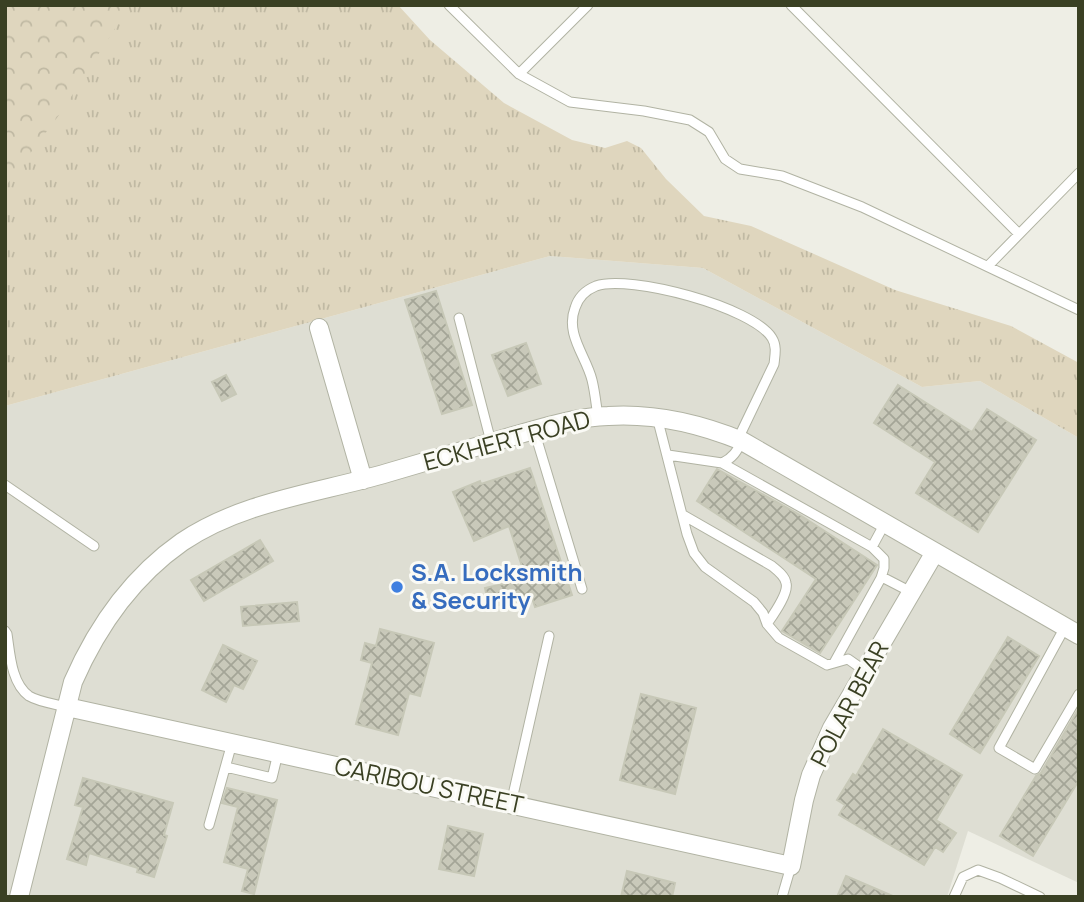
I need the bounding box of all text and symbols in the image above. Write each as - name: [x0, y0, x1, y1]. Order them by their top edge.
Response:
- street label: ECKHERT ROAD: [420, 401, 594, 478]
- place label: S.A. Locksmith & Security: [411, 555, 582, 616]
- marker: S.A. Locksmith & Security: [389, 579, 405, 595]
- street label: POLAR BEAR: [802, 635, 896, 772]
- street label: CARIBOU STREET: [332, 748, 527, 821]

